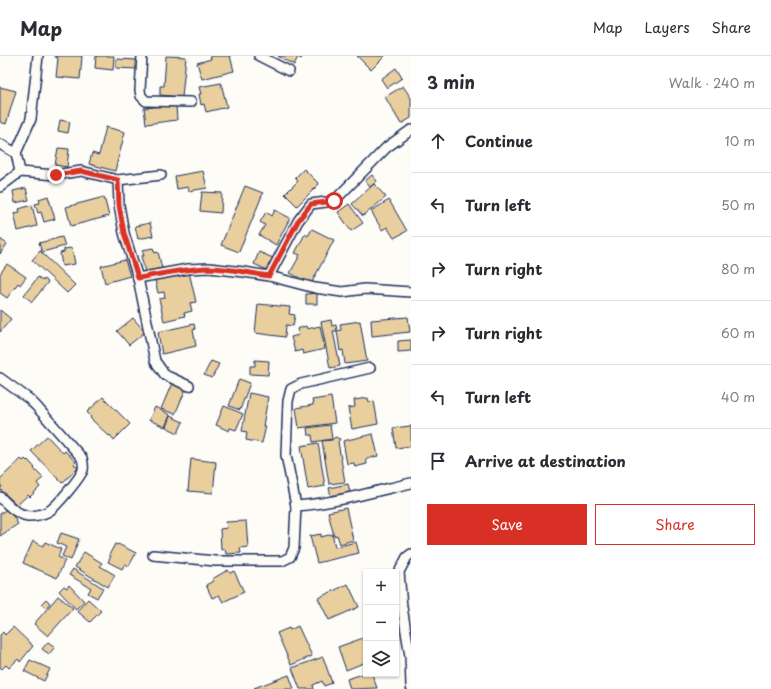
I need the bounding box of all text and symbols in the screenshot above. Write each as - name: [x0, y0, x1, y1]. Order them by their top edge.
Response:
- text: Map: [20, 14, 62, 42]
- text: Map: [593, 17, 623, 38]
- text: Layers: [645, 17, 690, 38]
- text: Share: [712, 17, 751, 38]
- text: 3 min: [427, 69, 475, 95]
- text: Walk · 240 m: [669, 73, 755, 92]
- text: Continue: [465, 129, 533, 152]
- icon: ahead: [427, 130, 449, 152]
- text: 10 m: [725, 131, 755, 150]
- route end: [47, 166, 65, 184]
- route start: [325, 192, 343, 210]
- text: Turn left: [465, 193, 531, 216]
- icon: left: [427, 194, 449, 216]
- text: 50 m: [721, 195, 755, 214]
- text: Turn right: [465, 257, 542, 280]
- icon: right: [427, 258, 449, 280]
- text: 80 m: [721, 259, 755, 278]
- text: Turn right: [465, 321, 542, 344]
- icon: right: [427, 322, 449, 344]
- text: 60 m: [721, 323, 755, 342]
- text: Turn left: [465, 385, 531, 408]
- icon: left: [427, 386, 449, 408]
- text: 40 m: [721, 387, 755, 406]
- text: Arrive at destination: [465, 449, 626, 472]
- icon: arrive: [427, 450, 449, 472]
- button: Save: [427, 504, 587, 545]
- button: Share: [595, 504, 755, 545]
- map controls: [363, 569, 399, 677]
- button: +: [363, 569, 399, 605]
- button: −: [363, 605, 399, 641]
- button: layers: [363, 641, 399, 677]

